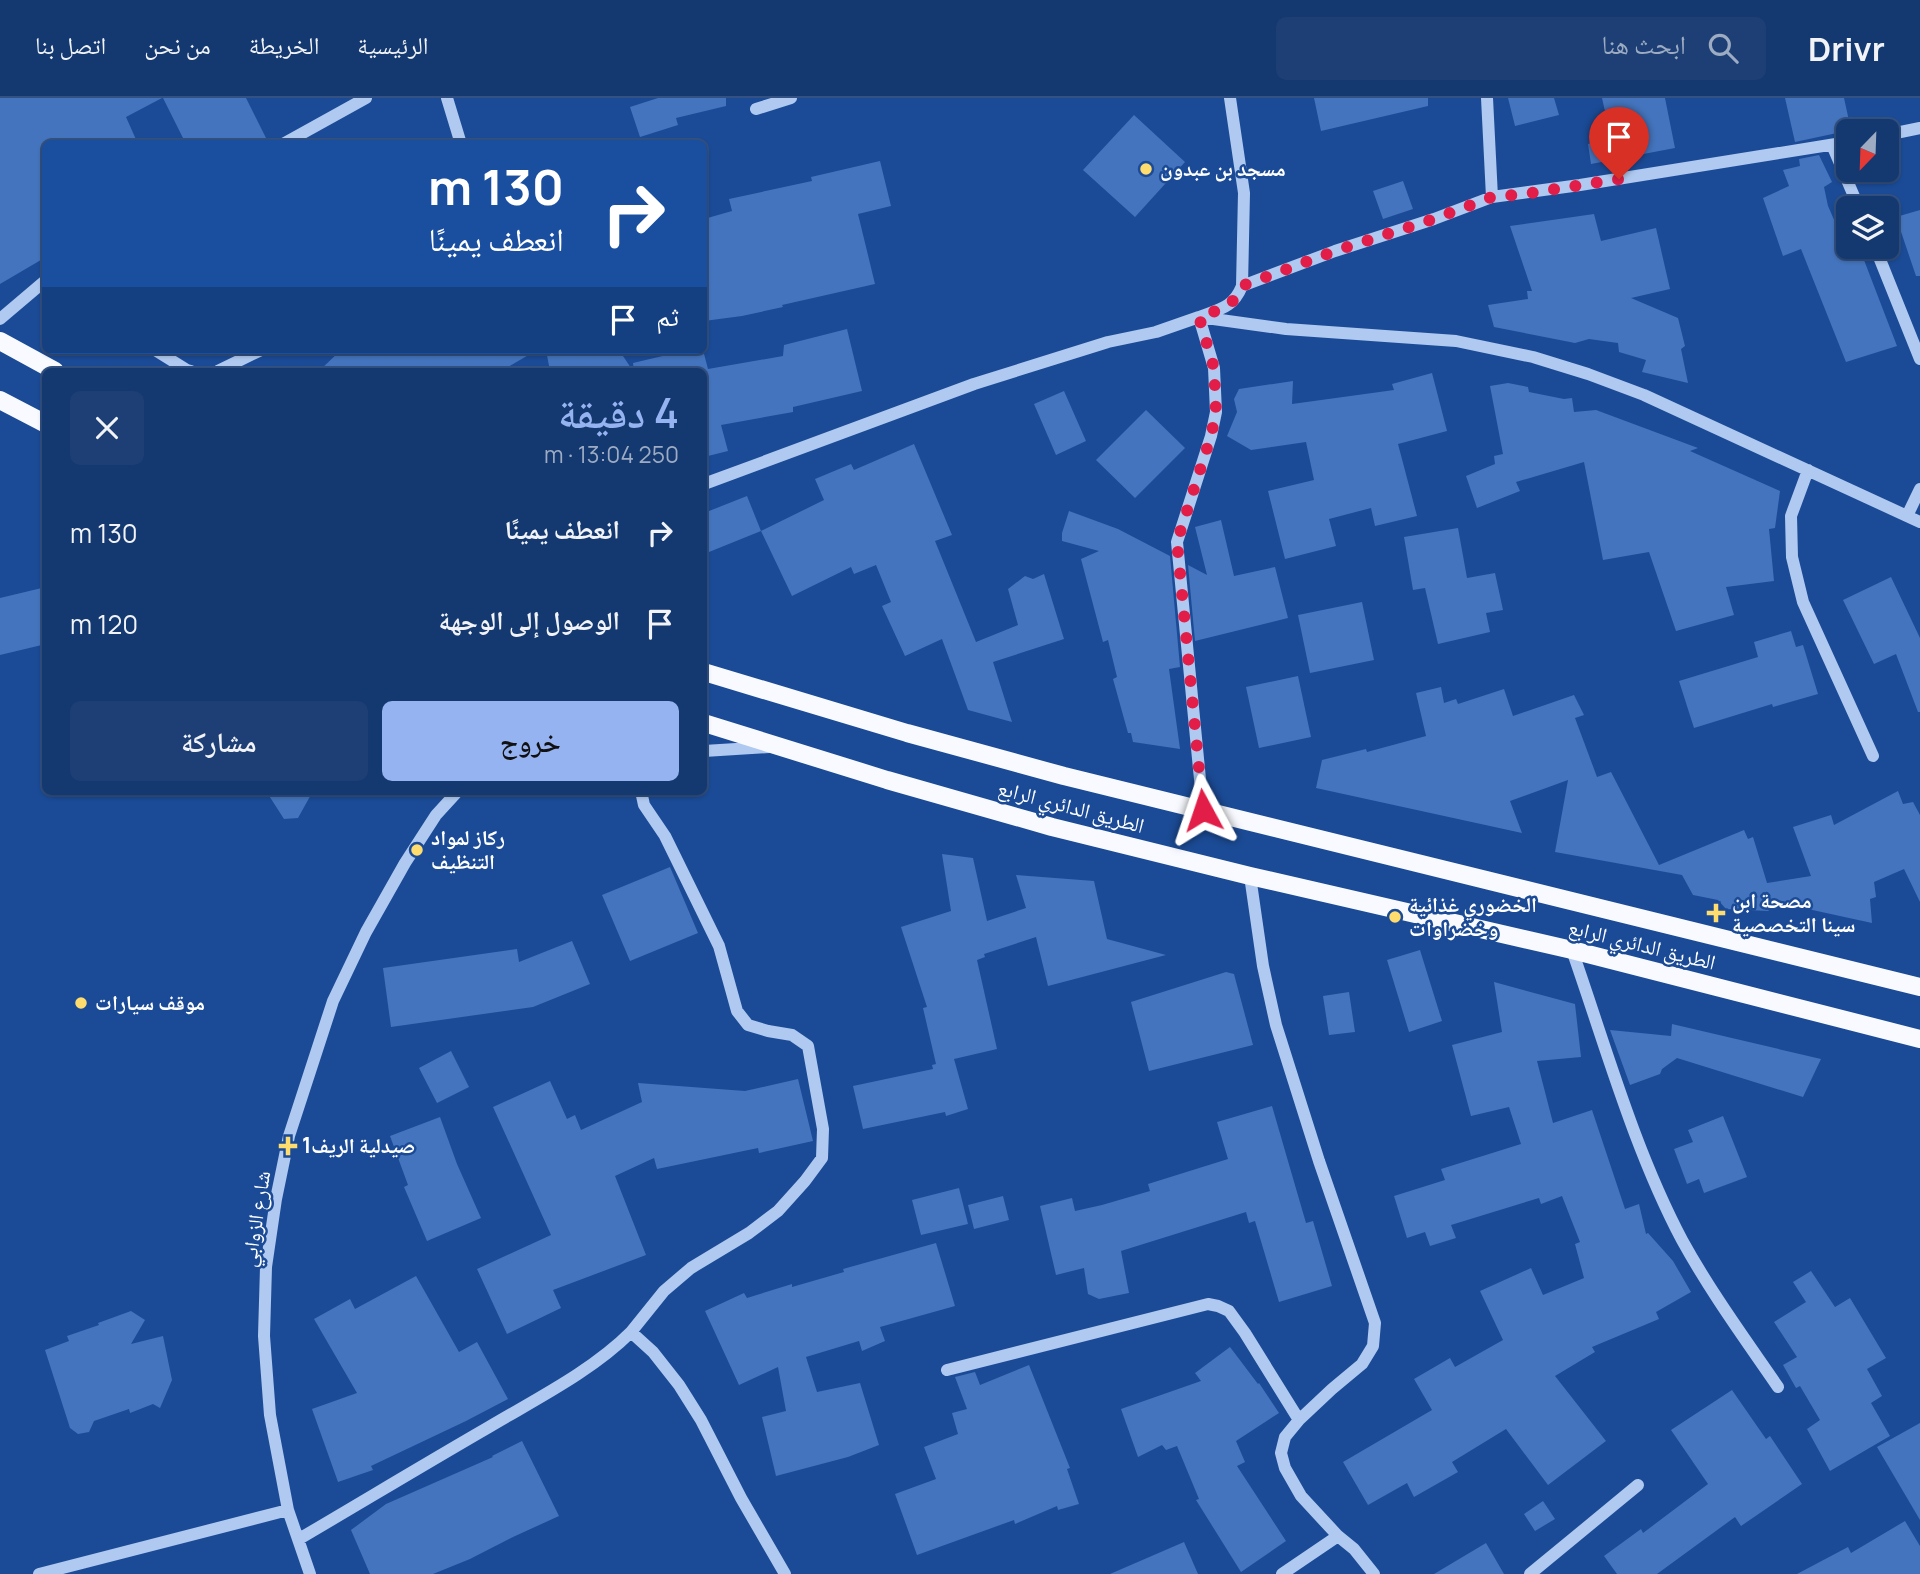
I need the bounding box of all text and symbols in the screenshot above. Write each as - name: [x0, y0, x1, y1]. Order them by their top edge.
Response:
- search box: [1276, 17, 1766, 80]
- text: ابحث هنا: [1602, 26, 1686, 62]
- text: Drivr: [1808, 26, 1885, 71]
- text: اتصل بنا: [35, 28, 106, 61]
- text: من نحن: [144, 28, 211, 61]
- text: الخريطة: [249, 28, 319, 61]
- text: الرئيسية: [357, 28, 429, 61]
- icon: search: [1704, 29, 1742, 67]
- pin: [1589, 107, 1649, 179]
- icon: arrive: [1600, 118, 1638, 156]
- north arrow: [1836, 119, 1899, 182]
- map controls: [1836, 119, 1899, 259]
- text: 130 m: [428, 153, 564, 220]
- place label: مسجد بن عبدون: [1160, 154, 1286, 182]
- marker: مسجد بن عبدون: [1138, 161, 1154, 177]
- icon: right: [588, 168, 679, 259]
- button: layers: [1836, 196, 1899, 259]
- text: انعطف يمينًا: [429, 217, 564, 261]
- text: ثم: [656, 298, 679, 334]
- icon: arrive: [604, 301, 642, 339]
- text: 4 دقيقة: [558, 383, 679, 441]
- button: close: [70, 391, 144, 465]
- text: 250 m · 13:04: [544, 438, 679, 470]
- text: انعطف يمينًا: [505, 511, 620, 547]
- icon: right: [641, 514, 679, 552]
- text: 130 m: [70, 515, 138, 551]
- text: الوصول إلى الوجهة: [439, 602, 620, 638]
- icon: arrive: [641, 605, 679, 643]
- text: 120 m: [70, 606, 138, 642]
- button: مشاركة: [70, 701, 368, 781]
- button: خروج: [382, 701, 679, 781]
- street label: الطريق الدائري الرابع: [994, 773, 1148, 842]
- position arrow: [1166, 773, 1240, 847]
- place label: ركاز لمواد التنظيف: [431, 823, 505, 875]
- marker: ركاز لمواد التنظيف: [409, 842, 425, 858]
- place label: مصحة ابن سينا التخصصية: [1732, 886, 1855, 938]
- place label: الخضوري غذائية وخضراوات: [1409, 890, 1537, 942]
- marker: مصحة ابن سينا التخصصية: [1706, 903, 1726, 923]
- marker: الخضوري غذائية وخضراوات: [1387, 909, 1403, 925]
- street label: الطريق الدائري الرابع: [1565, 912, 1719, 979]
- place label: موقف سيارات: [95, 988, 205, 1016]
- marker: موقف سيارات: [73, 995, 89, 1011]
- place label: صيدلية الريف1: [302, 1131, 415, 1159]
- marker: صيدلية الريف1: [280, 1138, 296, 1154]
- street label: شارع الزوابي: [234, 1169, 280, 1270]

